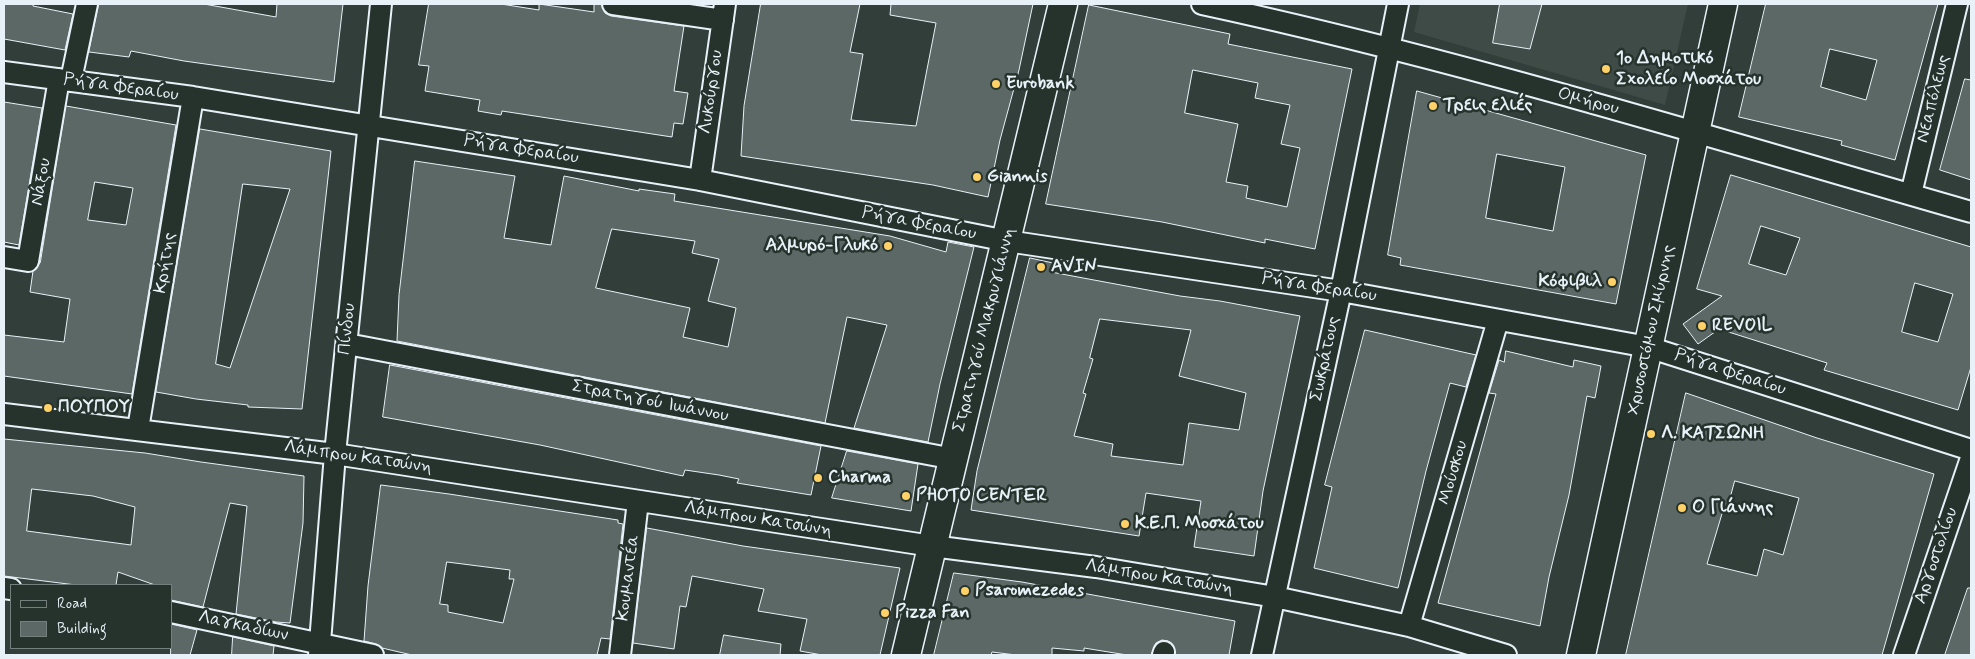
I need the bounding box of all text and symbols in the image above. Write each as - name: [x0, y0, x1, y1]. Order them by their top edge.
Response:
- place label: 1ο Δημοτικό Σχολείο Μοσχάτου: [1616, 48, 1761, 90]
- street label: Λυκούργου: [695, 49, 729, 135]
- street label: Νεαπόλεως: [1913, 53, 1955, 145]
- marker: 1ο Δημοτικό Σχολείο Μοσχάτου: [1600, 63, 1612, 75]
- street label: Ρήγα Φεραίου: [62, 69, 180, 107]
- place label: Eurobank: [1006, 73, 1074, 95]
- marker: Eurobank: [990, 78, 1002, 90]
- street label: Ομήρου: [1555, 83, 1621, 121]
- place label: Τρεις ελιές: [1443, 95, 1532, 117]
- marker: Τρεις ελιές: [1427, 100, 1439, 112]
- street label: Ρήγα Φεραίου: [462, 130, 580, 170]
- street label: Νάξου: [27, 157, 57, 207]
- place label: Giannis: [987, 166, 1047, 188]
- marker: Giannis: [971, 171, 983, 183]
- street label: Ρήγα Φεραίου: [860, 202, 978, 246]
- street label: Στρατηγού Μακρυγιάννη: [949, 225, 1021, 435]
- street label: Κρήτης: [151, 231, 181, 295]
- place label: Αλμυρό-Γλυκό: [766, 235, 878, 257]
- marker: Αλμυρό-Γλυκό: [882, 240, 894, 252]
- street label: Χρυσοστόμου Σμύρνης: [1623, 243, 1681, 417]
- place label: AVIN: [1051, 256, 1097, 278]
- marker: AVIN: [1035, 261, 1047, 273]
- street label: Ρήγα Φεραίου: [1260, 268, 1378, 308]
- place label: Κόφιβιλ: [1538, 271, 1602, 293]
- marker: Κόφιβιλ: [1606, 276, 1618, 288]
- street label: Πίνδου: [335, 302, 361, 356]
- street label: Σωκράτους: [1306, 315, 1346, 403]
- place label: REVOIL: [1712, 315, 1772, 337]
- marker: REVOIL: [1696, 320, 1708, 332]
- street label: Ρήγα Φεραίου: [1672, 345, 1788, 401]
- street label: Στρατηγού Ιωάννου: [570, 376, 730, 428]
- place label: ΠΟΥΠΟΥ: [58, 397, 130, 419]
- marker: ΠΟΥΠΟΥ: [42, 402, 54, 414]
- place label: Λ. ΚΑΤΣΩΝΗ: [1661, 423, 1765, 445]
- marker: Λ. ΚΑΤΣΩΝΗ: [1645, 428, 1657, 440]
- street label: Λάμπρου Κατσώνη: [282, 437, 434, 479]
- street label: Μούσκου: [1435, 438, 1473, 508]
- place label: Charma: [828, 467, 891, 489]
- marker: Charma: [812, 472, 824, 484]
- place label: PHOTO CENTER: [916, 485, 1047, 507]
- marker: PHOTO CENTER: [900, 490, 912, 502]
- place label: Ο Γιάννης: [1692, 497, 1773, 519]
- street label: Λάμπρου Κατσώνη: [682, 498, 834, 542]
- marker: Ο Γιάννης: [1676, 502, 1688, 514]
- street label: Αργοστολίου: [1910, 505, 1964, 607]
- place label: Κ.Ε.Π. Μοσχάτου: [1135, 513, 1264, 535]
- marker: Κ.Ε.Π. Μοσχάτου: [1119, 518, 1131, 530]
- street label: Κουμαντέα: [613, 534, 645, 622]
- street label: Λάμπρου Κατσώνη: [1083, 556, 1235, 600]
- place label: Psaromezedes: [975, 580, 1084, 602]
- legend: [10, 584, 172, 649]
- marker: Psaromezedes: [959, 585, 971, 597]
- text: Road: [57, 594, 87, 614]
- place label: Pizza Fan: [895, 602, 970, 624]
- street label: Λαγκαδίων: [196, 607, 290, 647]
- marker: Pizza Fan: [879, 607, 891, 619]
- text: Building: [57, 619, 107, 639]

